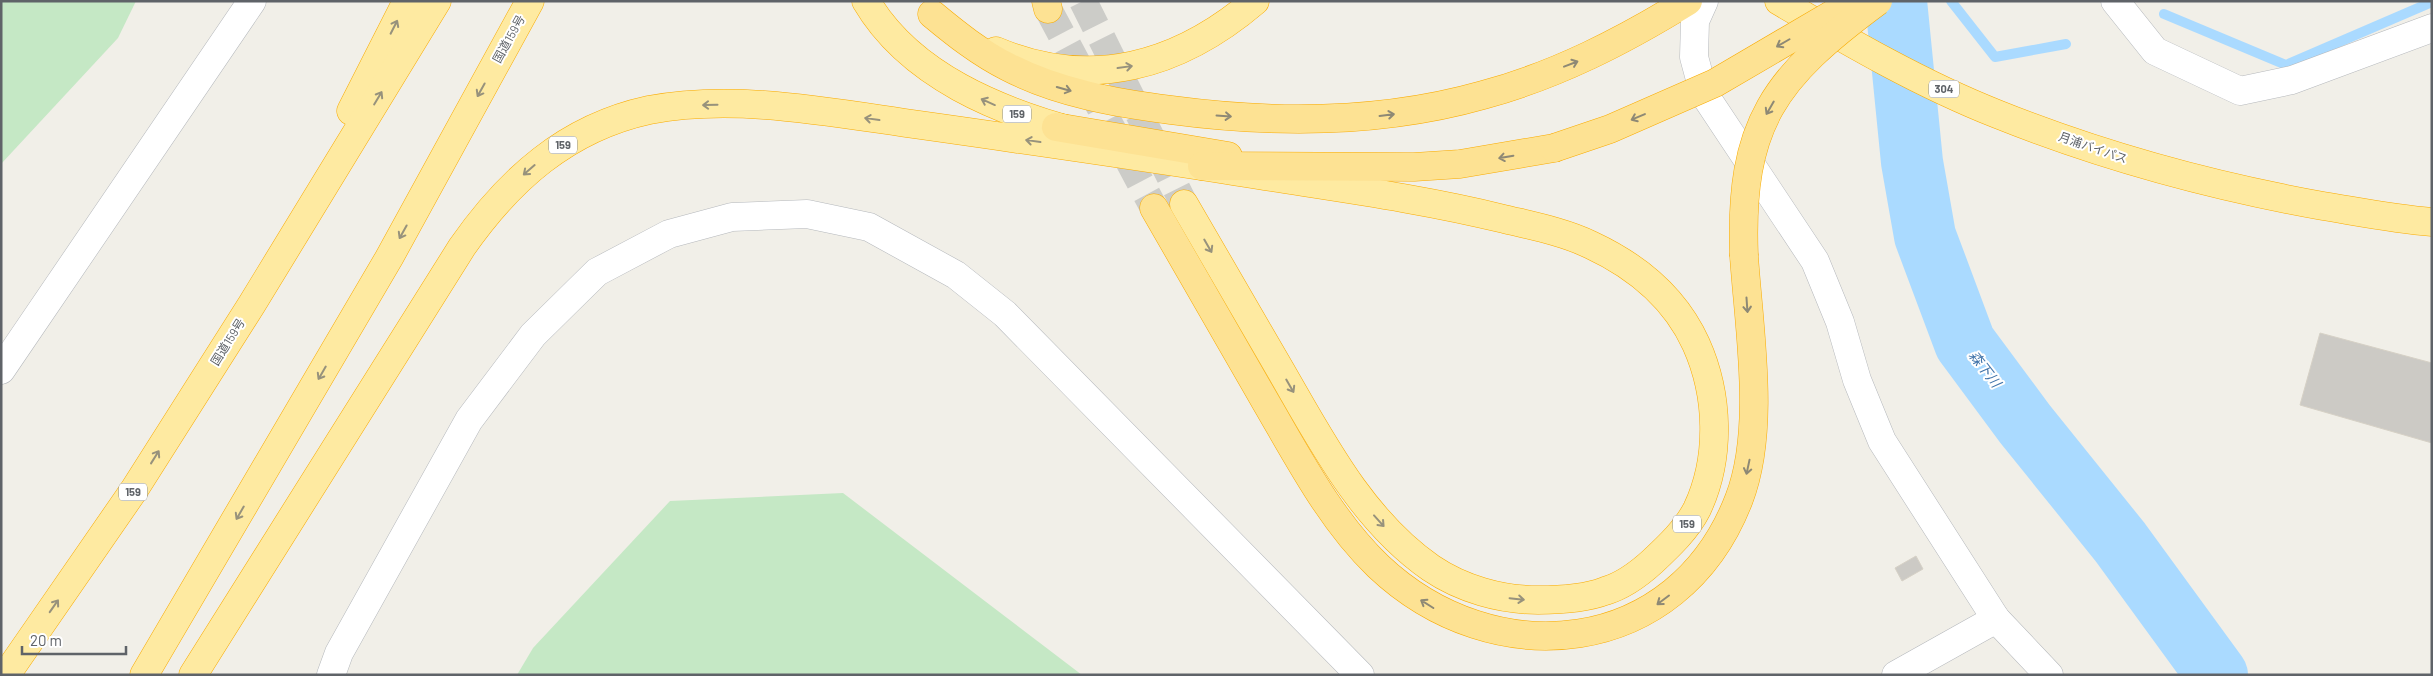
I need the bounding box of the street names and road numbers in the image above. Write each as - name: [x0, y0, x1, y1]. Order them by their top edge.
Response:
- street label: 国道159号: [489, 12, 527, 65]
- road number: 304: [1929, 80, 1959, 98]
- road number: 159: [1003, 106, 1031, 122]
- street label: 月浦バイパス: [2057, 129, 2130, 165]
- road number: 159: [549, 136, 577, 154]
- street label: 国道159号: [207, 315, 247, 367]
- road number: 159: [119, 484, 147, 501]
- road number: 159: [1673, 516, 1701, 532]

